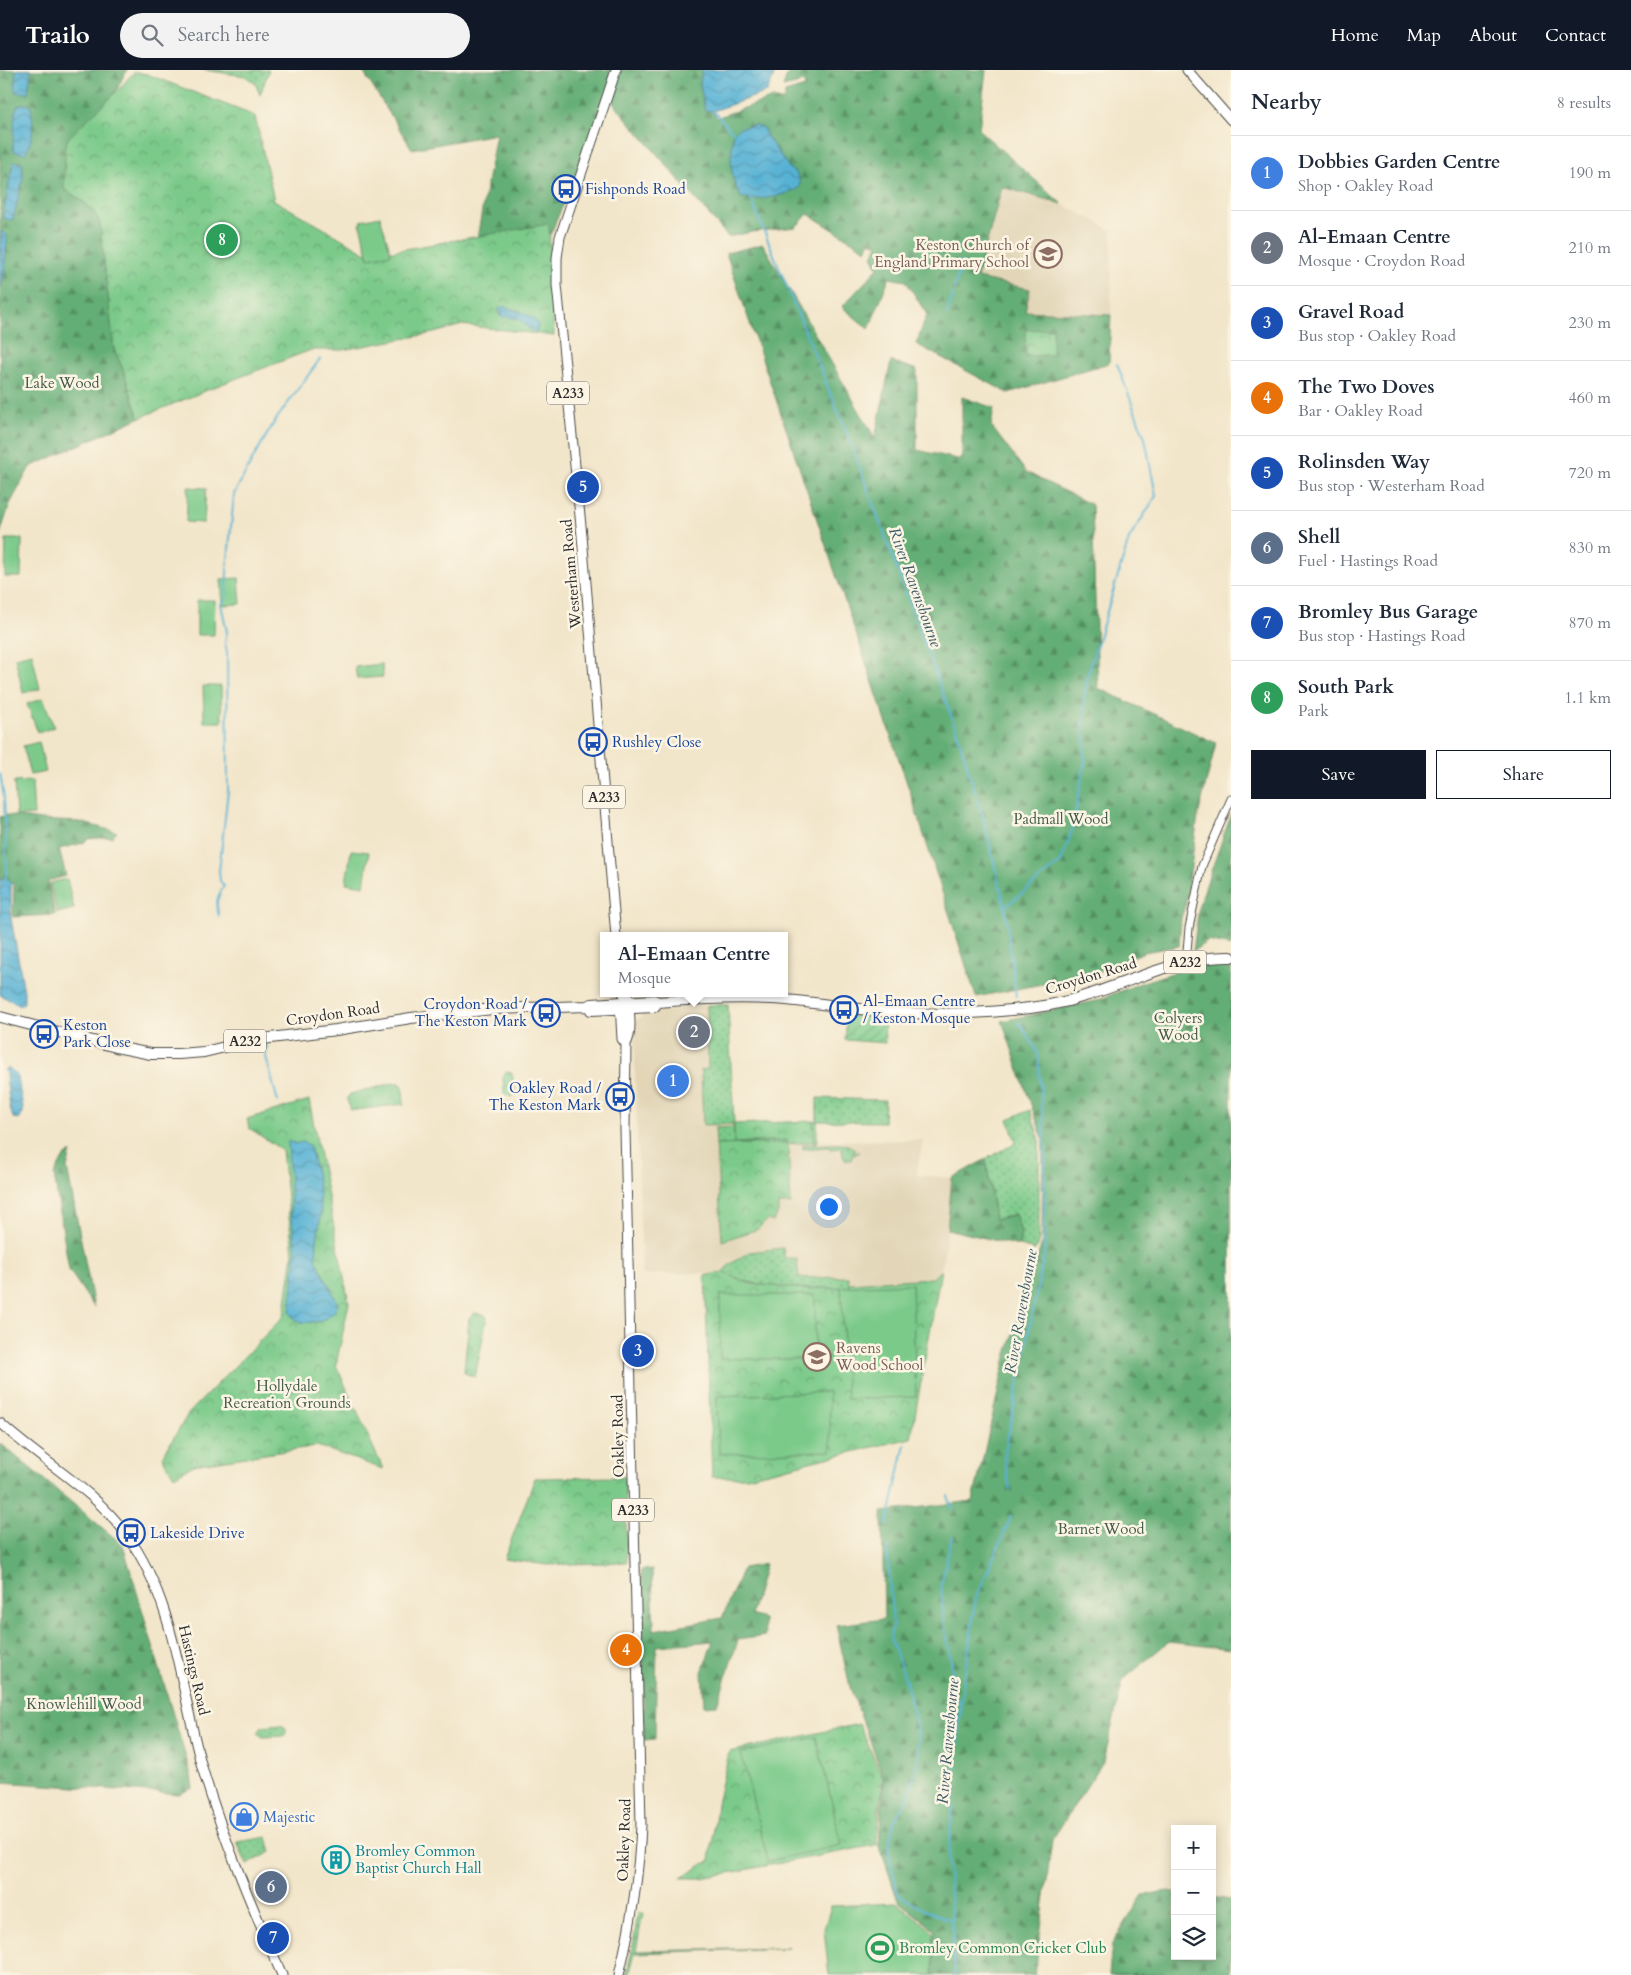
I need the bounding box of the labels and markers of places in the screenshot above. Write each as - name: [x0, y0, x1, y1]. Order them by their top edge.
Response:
- bus stop icon: Fishponds Road: [551, 174, 581, 204]
- place label: Fishponds Road: [585, 179, 686, 199]
- pin: 8: [206, 221, 238, 259]
- place label: Keston Church of England Primary School: [874, 235, 1031, 272]
- school or university icon: Keston Church of England Primary School: [1033, 239, 1063, 269]
- pin: 5: [567, 468, 599, 506]
- bus stop icon: Rushley Close: [578, 727, 608, 757]
- place label: Rushley Close: [612, 732, 702, 752]
- place label: Al-Emaan Centre / Keston Mosque: [863, 991, 976, 1028]
- place label: Croydon Road / The Keston Mark: [414, 994, 527, 1031]
- bus stop icon: Al-Emaan Centre / Keston Mosque: [829, 995, 859, 1025]
- bus stop icon: Croydon Road / The Keston Mark: [531, 998, 561, 1028]
- pin: 2: [678, 1013, 710, 1051]
- place label: Keston Park Close: [63, 1015, 131, 1052]
- bus stop icon: Keston Park Close: [29, 1019, 59, 1049]
- pin: 1: [657, 1062, 689, 1100]
- place label: Oakley Road / The Keston Mark: [488, 1078, 601, 1115]
- bus stop icon: Oakley Road / The Keston Mark: [605, 1082, 635, 1112]
- pin: 3: [622, 1332, 654, 1370]
- place label: Ravens Wood School: [835, 1338, 924, 1375]
- school or university icon: Ravens Wood School: [802, 1342, 832, 1372]
- bus stop icon: Lakeside Drive: [116, 1518, 146, 1548]
- place label: Lakeside Drive: [150, 1523, 245, 1543]
- pin: 4: [610, 1631, 642, 1669]
- shop icon: Majestic: [229, 1802, 259, 1832]
- place label: Majestic: [263, 1807, 316, 1827]
- place label: Bromley Common Baptist Church Hall: [355, 1841, 482, 1878]
- building icon: Bromley Common Baptist Church Hall: [321, 1845, 351, 1875]
- pin: 6: [255, 1868, 287, 1906]
- pin: 7: [257, 1919, 289, 1957]
- sports icon: Bromley Common Cricket Club: [865, 1933, 895, 1963]
- place label: Bromley Common Cricket Club: [899, 1938, 1107, 1958]

